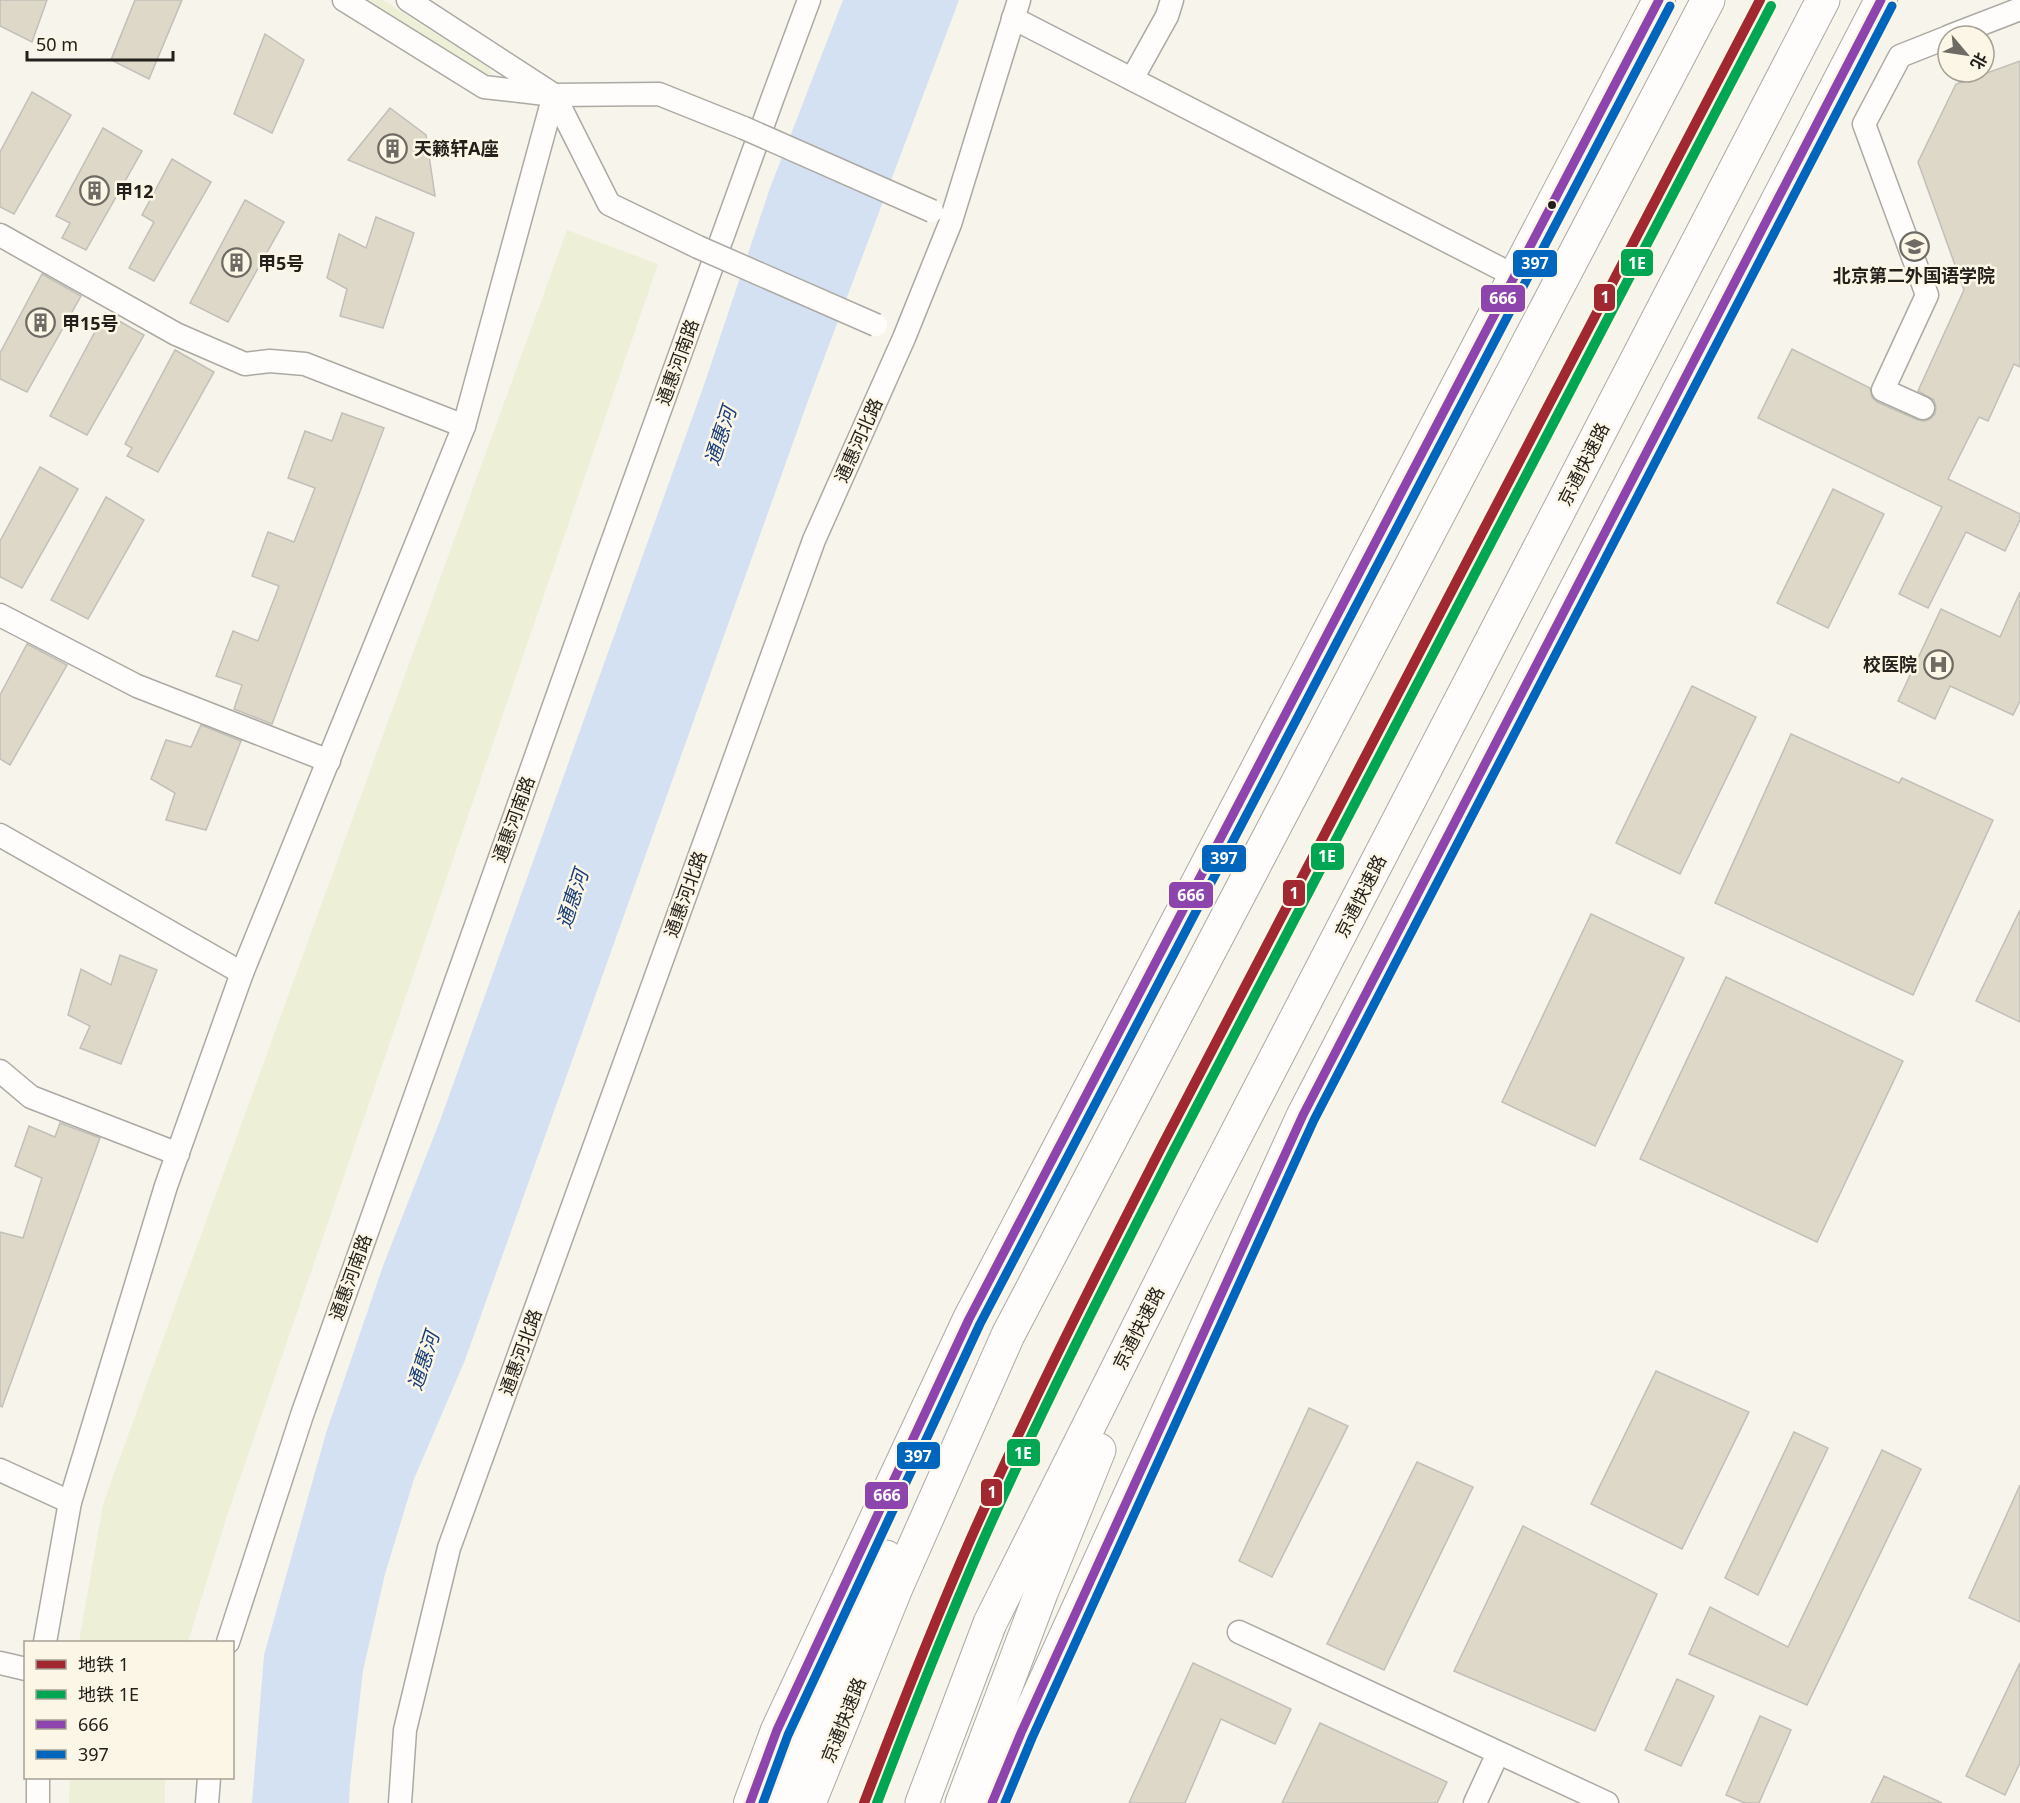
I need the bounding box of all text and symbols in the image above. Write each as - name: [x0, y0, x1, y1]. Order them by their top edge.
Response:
- scale bar: [27, 24, 172, 62]
- north arrow: [1936, 24, 1996, 84]
- text: 50 m: [36, 32, 78, 56]
- text: 北: [1966, 49, 1993, 74]
- building icon: 天籁轩A座: [377, 132, 409, 164]
- place label: 天籁轩A座: [414, 136, 498, 160]
- building icon: 甲12: [78, 175, 110, 207]
- place label: 甲12: [115, 179, 154, 203]
- unlabelled marker: [1546, 199, 1558, 211]
- school or university icon: 北京第二外国语学院: [1898, 230, 1930, 262]
- building icon: 甲5号: [221, 247, 253, 279]
- line badge: 1E: [1620, 248, 1654, 277]
- line badge: 397: [1512, 249, 1558, 278]
- place label: 甲5号: [258, 251, 304, 275]
- text: 397: [1521, 252, 1549, 274]
- text: 1E: [1628, 252, 1646, 274]
- place label: 北京第二外国语学院: [1833, 263, 1995, 287]
- line badge: 1: [1593, 283, 1616, 312]
- line badge: 666: [1480, 284, 1526, 313]
- text: 1: [1600, 286, 1610, 308]
- text: 666: [1489, 287, 1517, 309]
- building icon: 甲15号: [25, 307, 57, 339]
- place label: 甲15号: [62, 311, 119, 335]
- street label: 通惠河南路: [650, 316, 704, 408]
- street label: 通惠河北路: [829, 394, 887, 486]
- water label: 通惠河: [698, 399, 743, 469]
- street label: 京通快速路: [1552, 418, 1614, 510]
- hospital icon: 校医院: [1922, 648, 1954, 680]
- place label: 校医院: [1863, 652, 1917, 676]
- street label: 通惠河南路: [486, 773, 540, 865]
- line badge: 1E: [1310, 842, 1345, 871]
- line badge: 397: [1201, 844, 1247, 873]
- text: 1E: [1318, 845, 1336, 867]
- text: 397: [1210, 847, 1238, 869]
- street label: 通惠河北路: [658, 848, 712, 940]
- street label: 京通快速路: [1329, 850, 1391, 942]
- water label: 通惠河: [550, 862, 595, 932]
- line badge: 1: [1282, 879, 1306, 907]
- line badge: 666: [1168, 881, 1214, 909]
- text: 1: [1289, 882, 1299, 904]
- text: 666: [1177, 884, 1205, 906]
- street label: 通惠河南路: [323, 1231, 377, 1323]
- street label: 京通快速路: [1107, 1282, 1169, 1374]
- street label: 通惠河北路: [493, 1306, 547, 1398]
- water label: 通惠河: [401, 1324, 446, 1394]
- line badge: 1E: [1006, 1438, 1041, 1467]
- line badge: 397: [896, 1441, 941, 1470]
- text: 1E: [1014, 1442, 1032, 1464]
- text: 397: [904, 1445, 932, 1467]
- line badge: 1: [980, 1478, 1003, 1507]
- line badge: 666: [864, 1481, 909, 1510]
- text: 1: [987, 1481, 997, 1503]
- text: 666: [873, 1484, 901, 1506]
- legend: [24, 1641, 234, 1779]
- text: 地铁 1: [78, 1652, 129, 1676]
- street label: 京通快速路: [815, 1674, 871, 1766]
- text: 地铁 1E: [78, 1682, 139, 1706]
- text: 666: [78, 1712, 109, 1736]
- text: 397: [78, 1742, 109, 1766]

